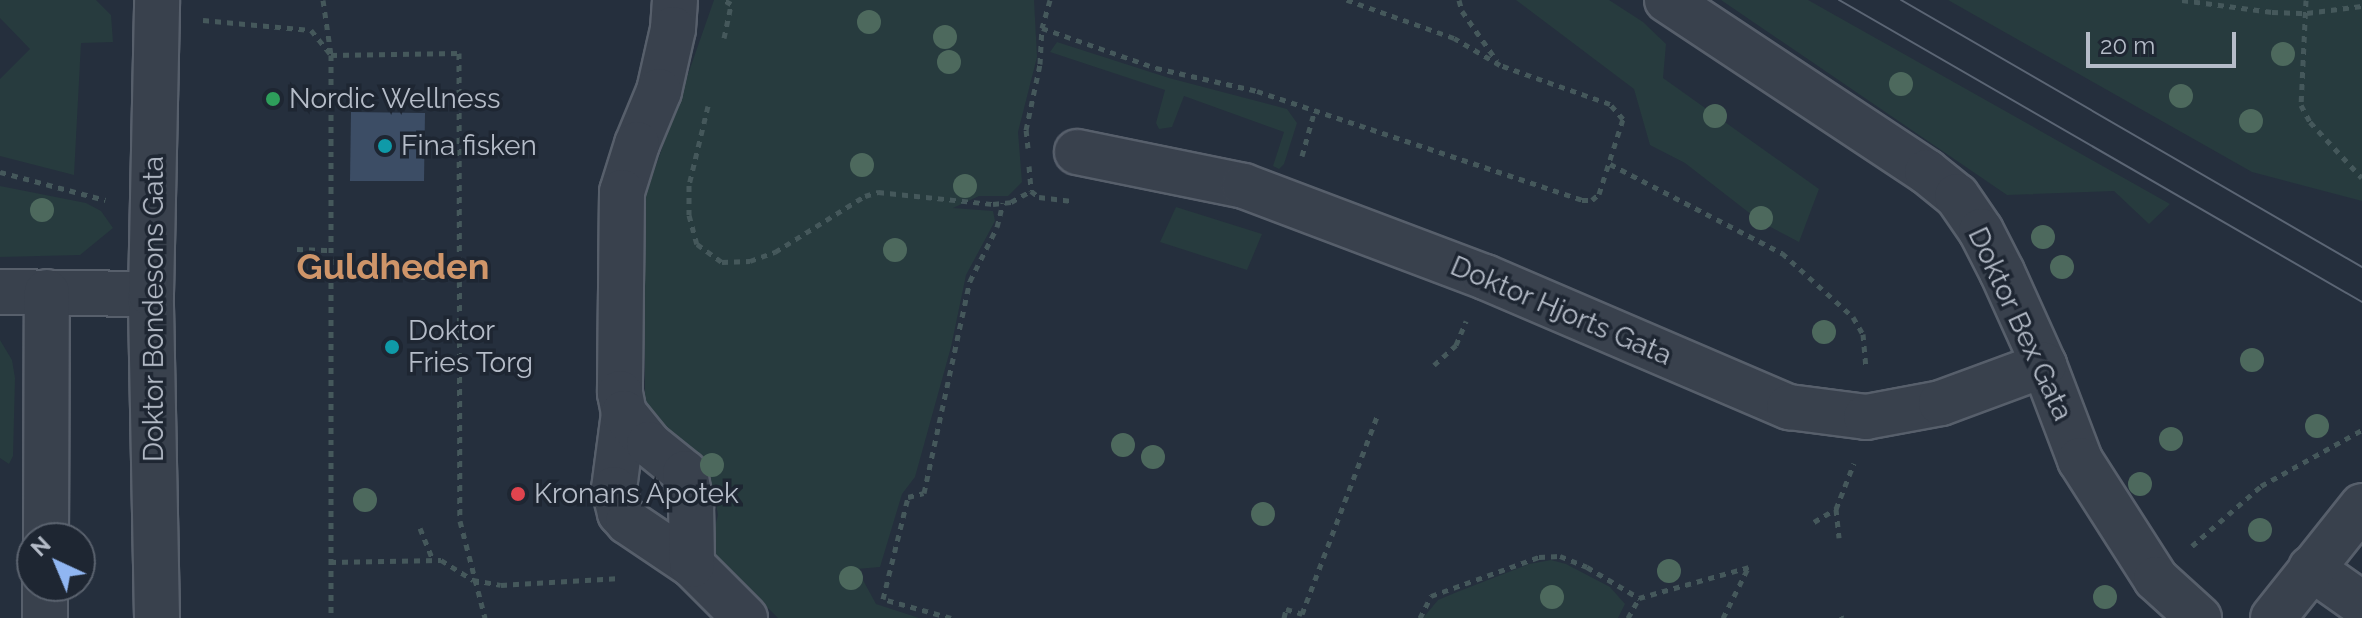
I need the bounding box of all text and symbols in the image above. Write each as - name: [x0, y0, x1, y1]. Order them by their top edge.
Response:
- scale bar: [2090, 16, 2240, 66]
- text: 20 m: [2100, 31, 2155, 60]
- place label: Nordic Wellness: [289, 82, 501, 116]
- marker: Nordic Wellness: [264, 90, 282, 108]
- place label: Fina fisken: [401, 129, 537, 163]
- marker: Fina fisken: [376, 137, 394, 155]
- street label: Doktor Bondesons Gata: [137, 156, 171, 462]
- street label: Doktor Bex Gata: [1960, 222, 2080, 426]
- district label: Guldheden: [297, 245, 489, 289]
- street label: Doktor Hjorts Gata: [1445, 249, 1677, 373]
- place label: Doktor Fries Torg: [408, 314, 534, 380]
- marker: Doktor Fries Torg: [383, 338, 401, 356]
- place label: Kronans Apotek: [534, 477, 740, 511]
- marker: Kronans Apotek: [509, 485, 527, 503]
- north arrow: [16, 522, 96, 602]
- text: N: [26, 531, 56, 561]

